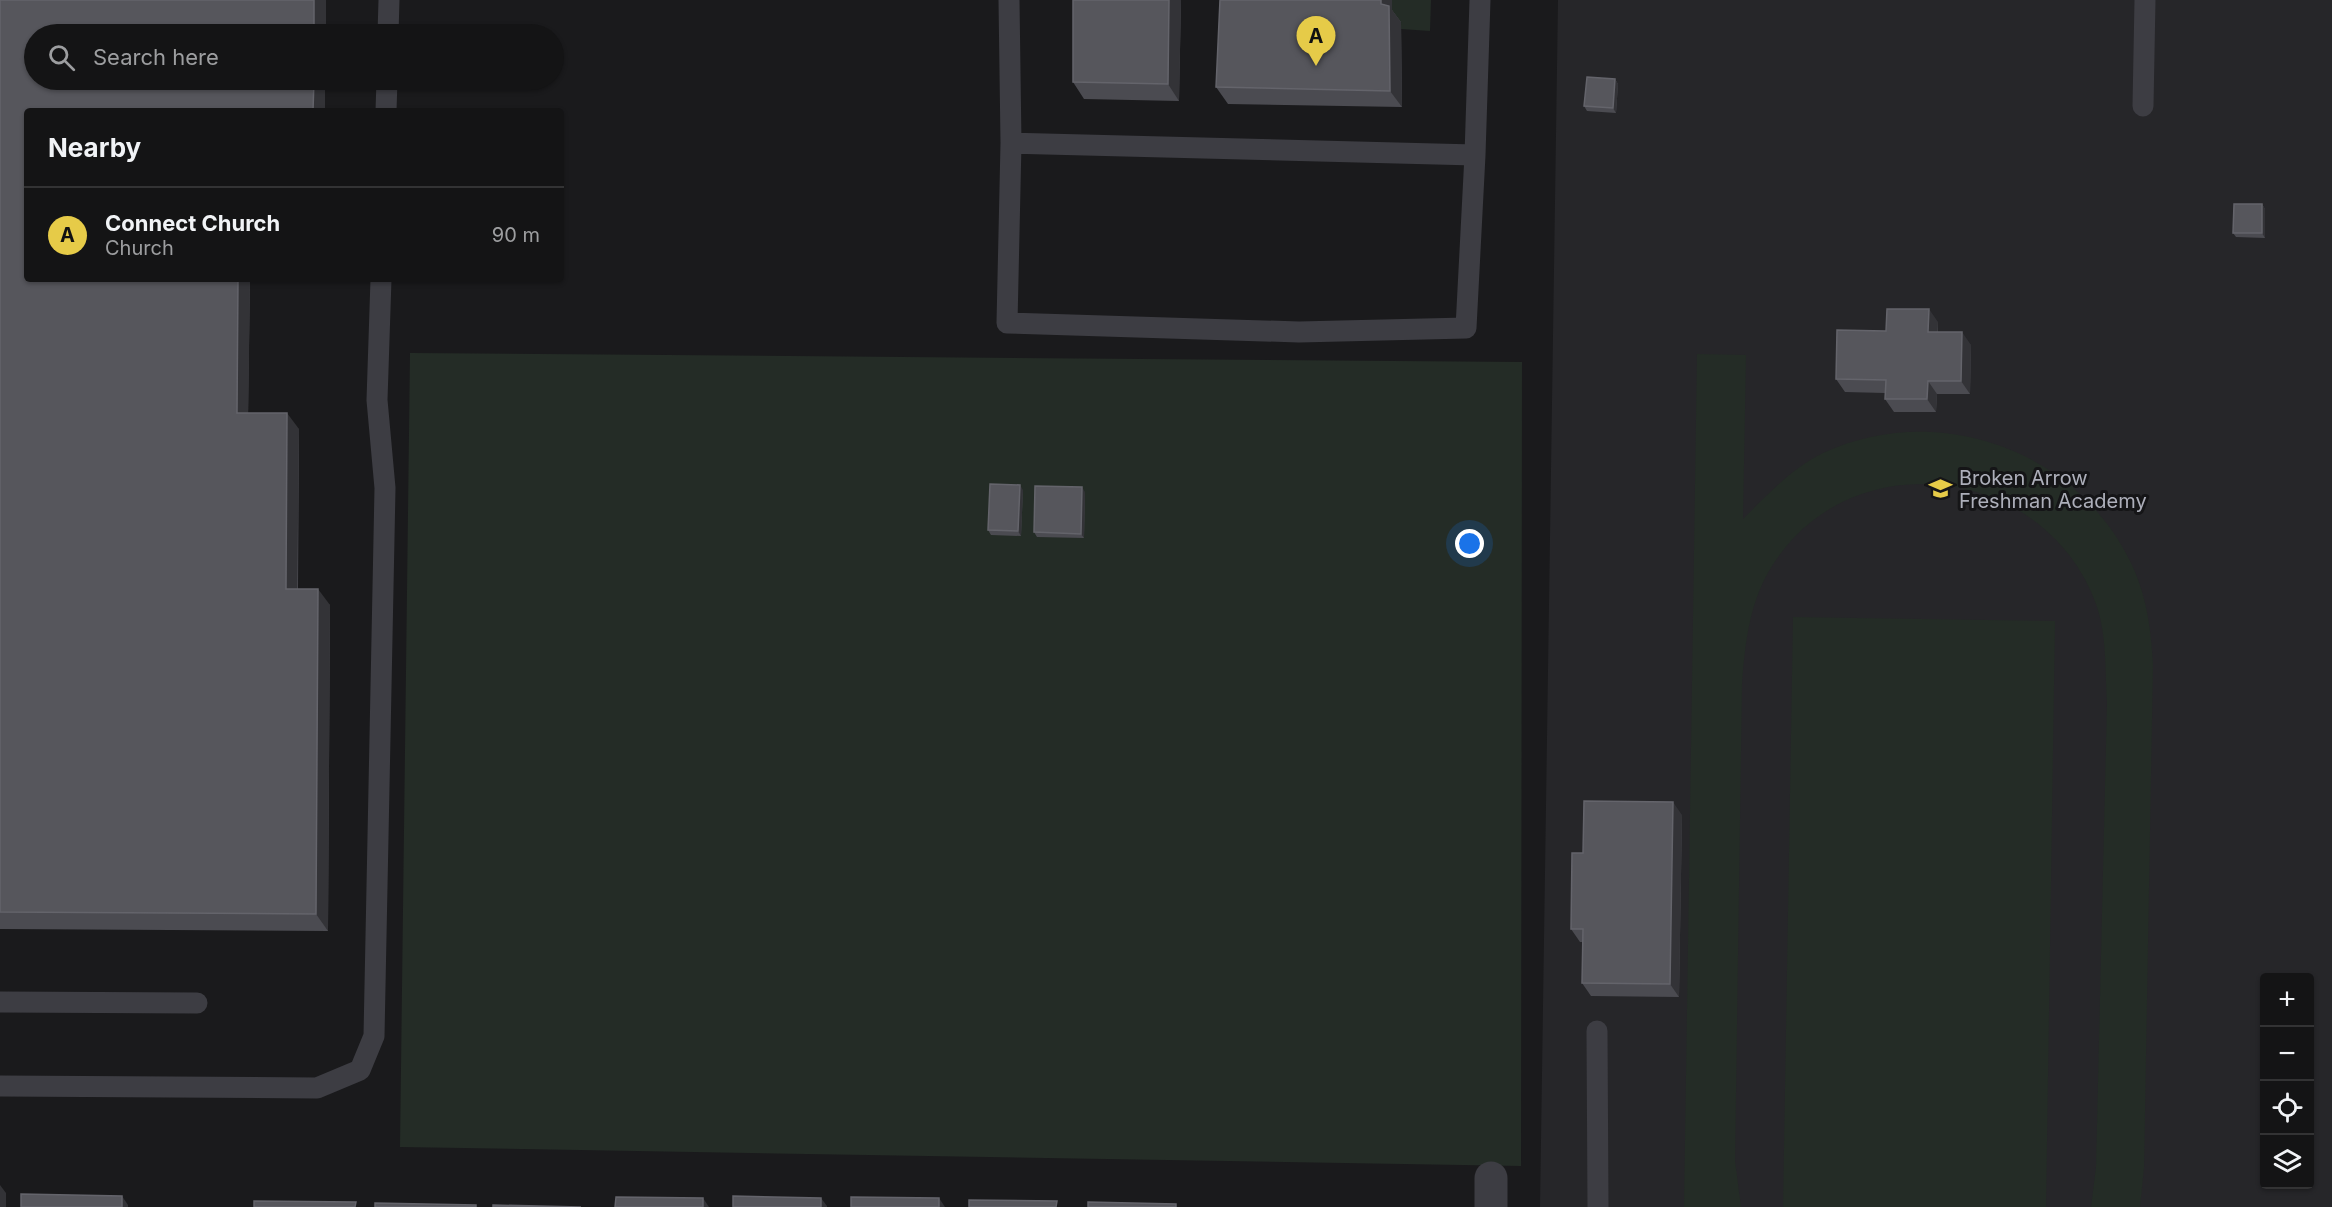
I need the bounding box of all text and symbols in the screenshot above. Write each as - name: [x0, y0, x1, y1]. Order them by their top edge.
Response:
- pin: A: [1296, 16, 1336, 66]
- search box: [24, 24, 564, 90]
- icon: search: [45, 41, 78, 74]
- text: Search here: [93, 44, 219, 70]
- text: Nearby: [48, 132, 141, 163]
- text: Connect Church: [105, 210, 280, 236]
- text: A: [60, 223, 75, 247]
- text: 90 m: [492, 223, 540, 247]
- text: Church: [105, 236, 174, 260]
- place label: Broken Arrow Freshman Academy: [1959, 466, 2147, 513]
- school or university icon: Broken Arrow Freshman Academy: [1928, 476, 1954, 502]
- your location: [1455, 529, 1484, 558]
- map controls: [2260, 973, 2314, 1189]
- button: +: [2260, 973, 2314, 1027]
- button: −: [2260, 1027, 2314, 1081]
- button: locate: [2260, 1081, 2314, 1135]
- button: layers: [2260, 1135, 2314, 1189]

